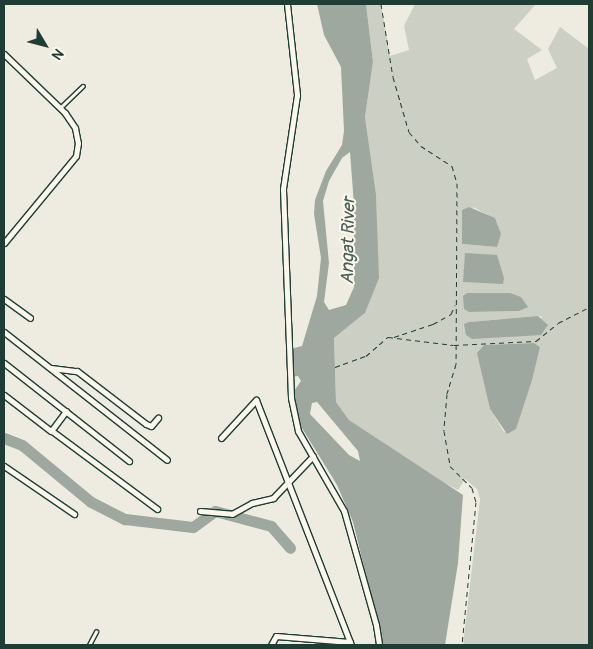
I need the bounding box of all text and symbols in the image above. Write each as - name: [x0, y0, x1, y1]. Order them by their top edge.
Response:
- north arrow: [20, 20, 70, 70]
- text: N: [48, 45, 67, 63]
- water label: Angat River: [337, 197, 361, 285]

